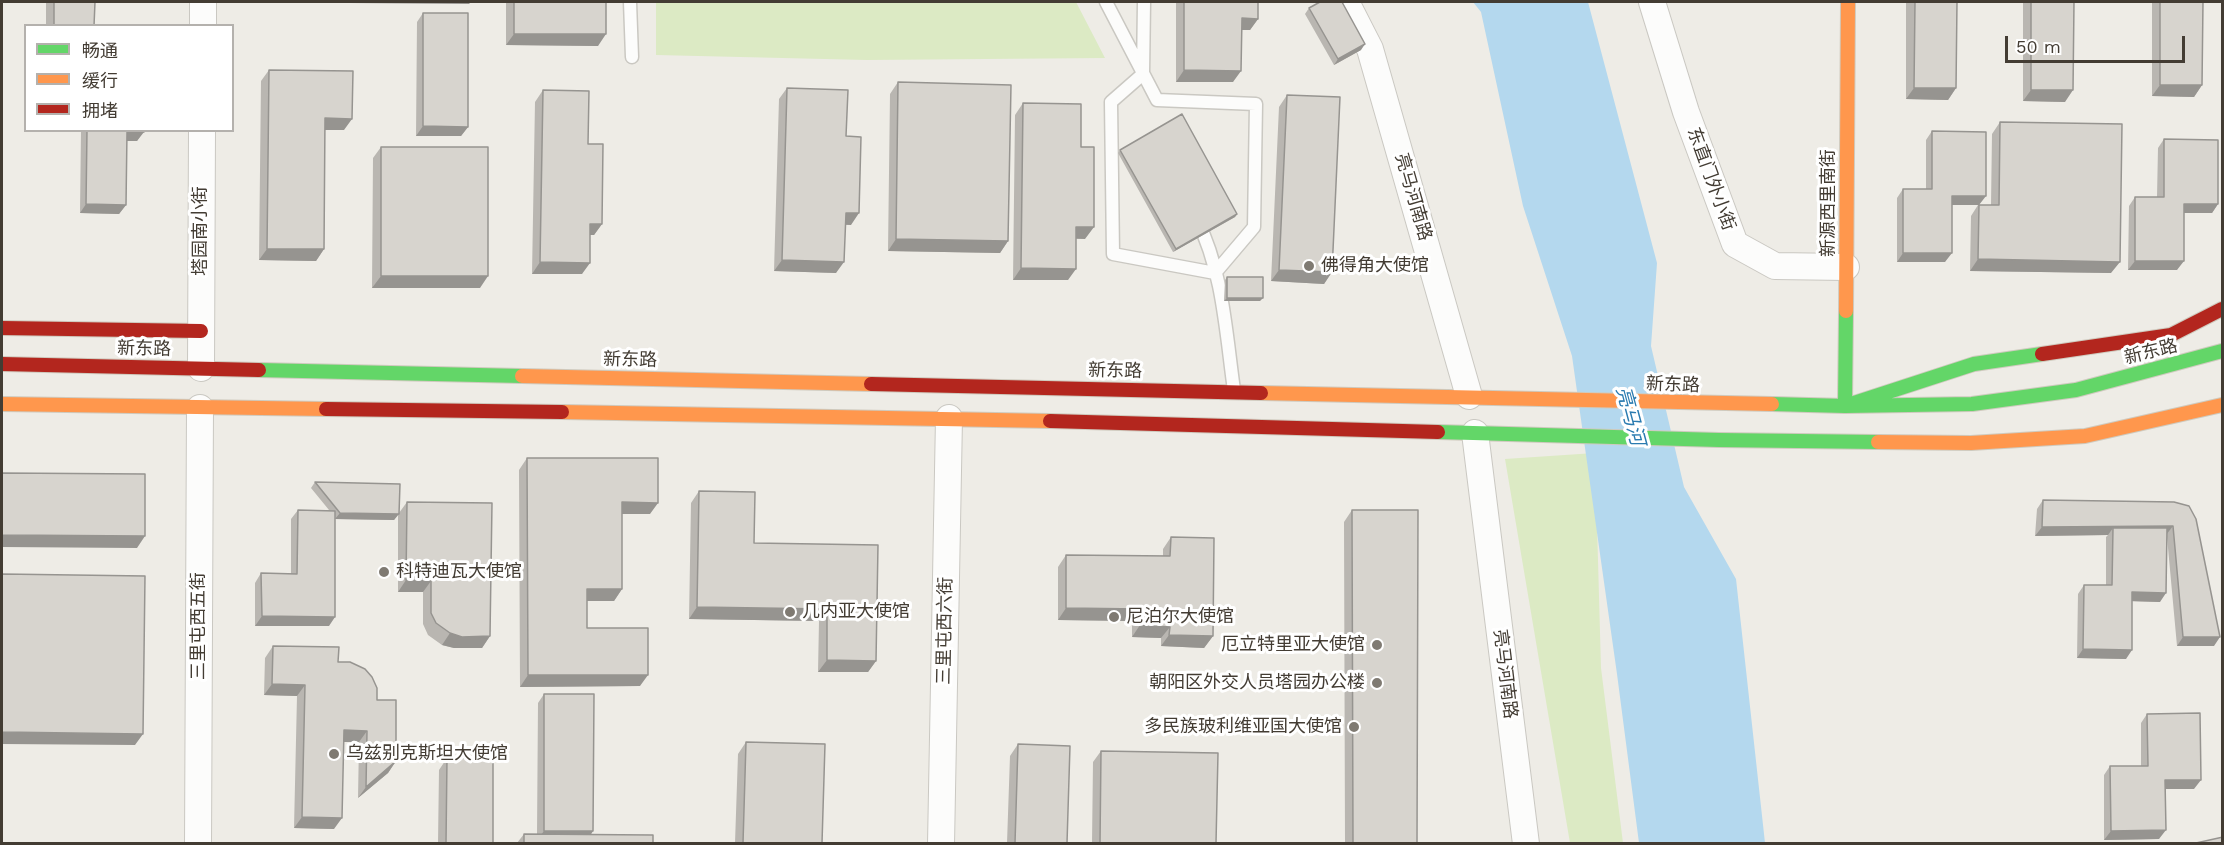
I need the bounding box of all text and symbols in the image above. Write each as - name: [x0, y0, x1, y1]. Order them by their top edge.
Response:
- legend: [24, 24, 234, 132]
- scale bar: [2008, 24, 2188, 62]
- text: 50 m: [2016, 36, 2061, 57]
- text: 畅通: [82, 40, 118, 61]
- text: 缓行: [82, 70, 118, 91]
- text: 拥堵: [82, 100, 118, 121]
- street label: 东直门外小街: [1682, 125, 1740, 233]
- street label: 新源西里南街: [1818, 149, 1840, 257]
- street label: 亮马河南路: [1390, 151, 1436, 243]
- street label: 塔园南小街: [190, 186, 212, 276]
- place label: 佛得角大使馆: [1321, 255, 1429, 277]
- marker: 佛得角大使馆: [1302, 259, 1316, 273]
- street label: 新东路: [2122, 335, 2180, 369]
- street label: 新东路: [117, 338, 171, 360]
- street label: 新东路: [603, 349, 657, 371]
- street label: 新东路: [1088, 360, 1142, 382]
- street label: 新东路: [1646, 373, 1700, 397]
- water label: 亮马河: [1611, 384, 1649, 448]
- place label: 科特迪瓦大使馆: [396, 561, 522, 583]
- marker: 科特迪瓦大使馆: [377, 565, 391, 579]
- street label: 三里屯西五街: [188, 572, 210, 680]
- street label: 三里屯西六街: [933, 577, 957, 685]
- place label: 几内亚大使馆: [802, 601, 910, 623]
- marker: 几内亚大使馆: [783, 605, 797, 619]
- place label: 尼泊尔大使馆: [1126, 606, 1234, 628]
- marker: 尼泊尔大使馆: [1107, 610, 1121, 624]
- street label: 亮马河南路: [1489, 628, 1521, 720]
- place label: 厄立特里亚大使馆: [1221, 634, 1365, 656]
- marker: 厄立特里亚大使馆: [1370, 638, 1384, 652]
- place label: 朝阳区外交人员塔园办公楼: [1149, 672, 1365, 694]
- marker: 朝阳区外交人员塔园办公楼: [1370, 676, 1384, 690]
- place label: 多民族玻利维亚国大使馆: [1144, 716, 1342, 738]
- marker: 多民族玻利维亚国大使馆: [1347, 720, 1361, 734]
- place label: 乌兹别克斯坦大使馆: [346, 743, 508, 765]
- marker: 乌兹别克斯坦大使馆: [327, 747, 341, 761]

